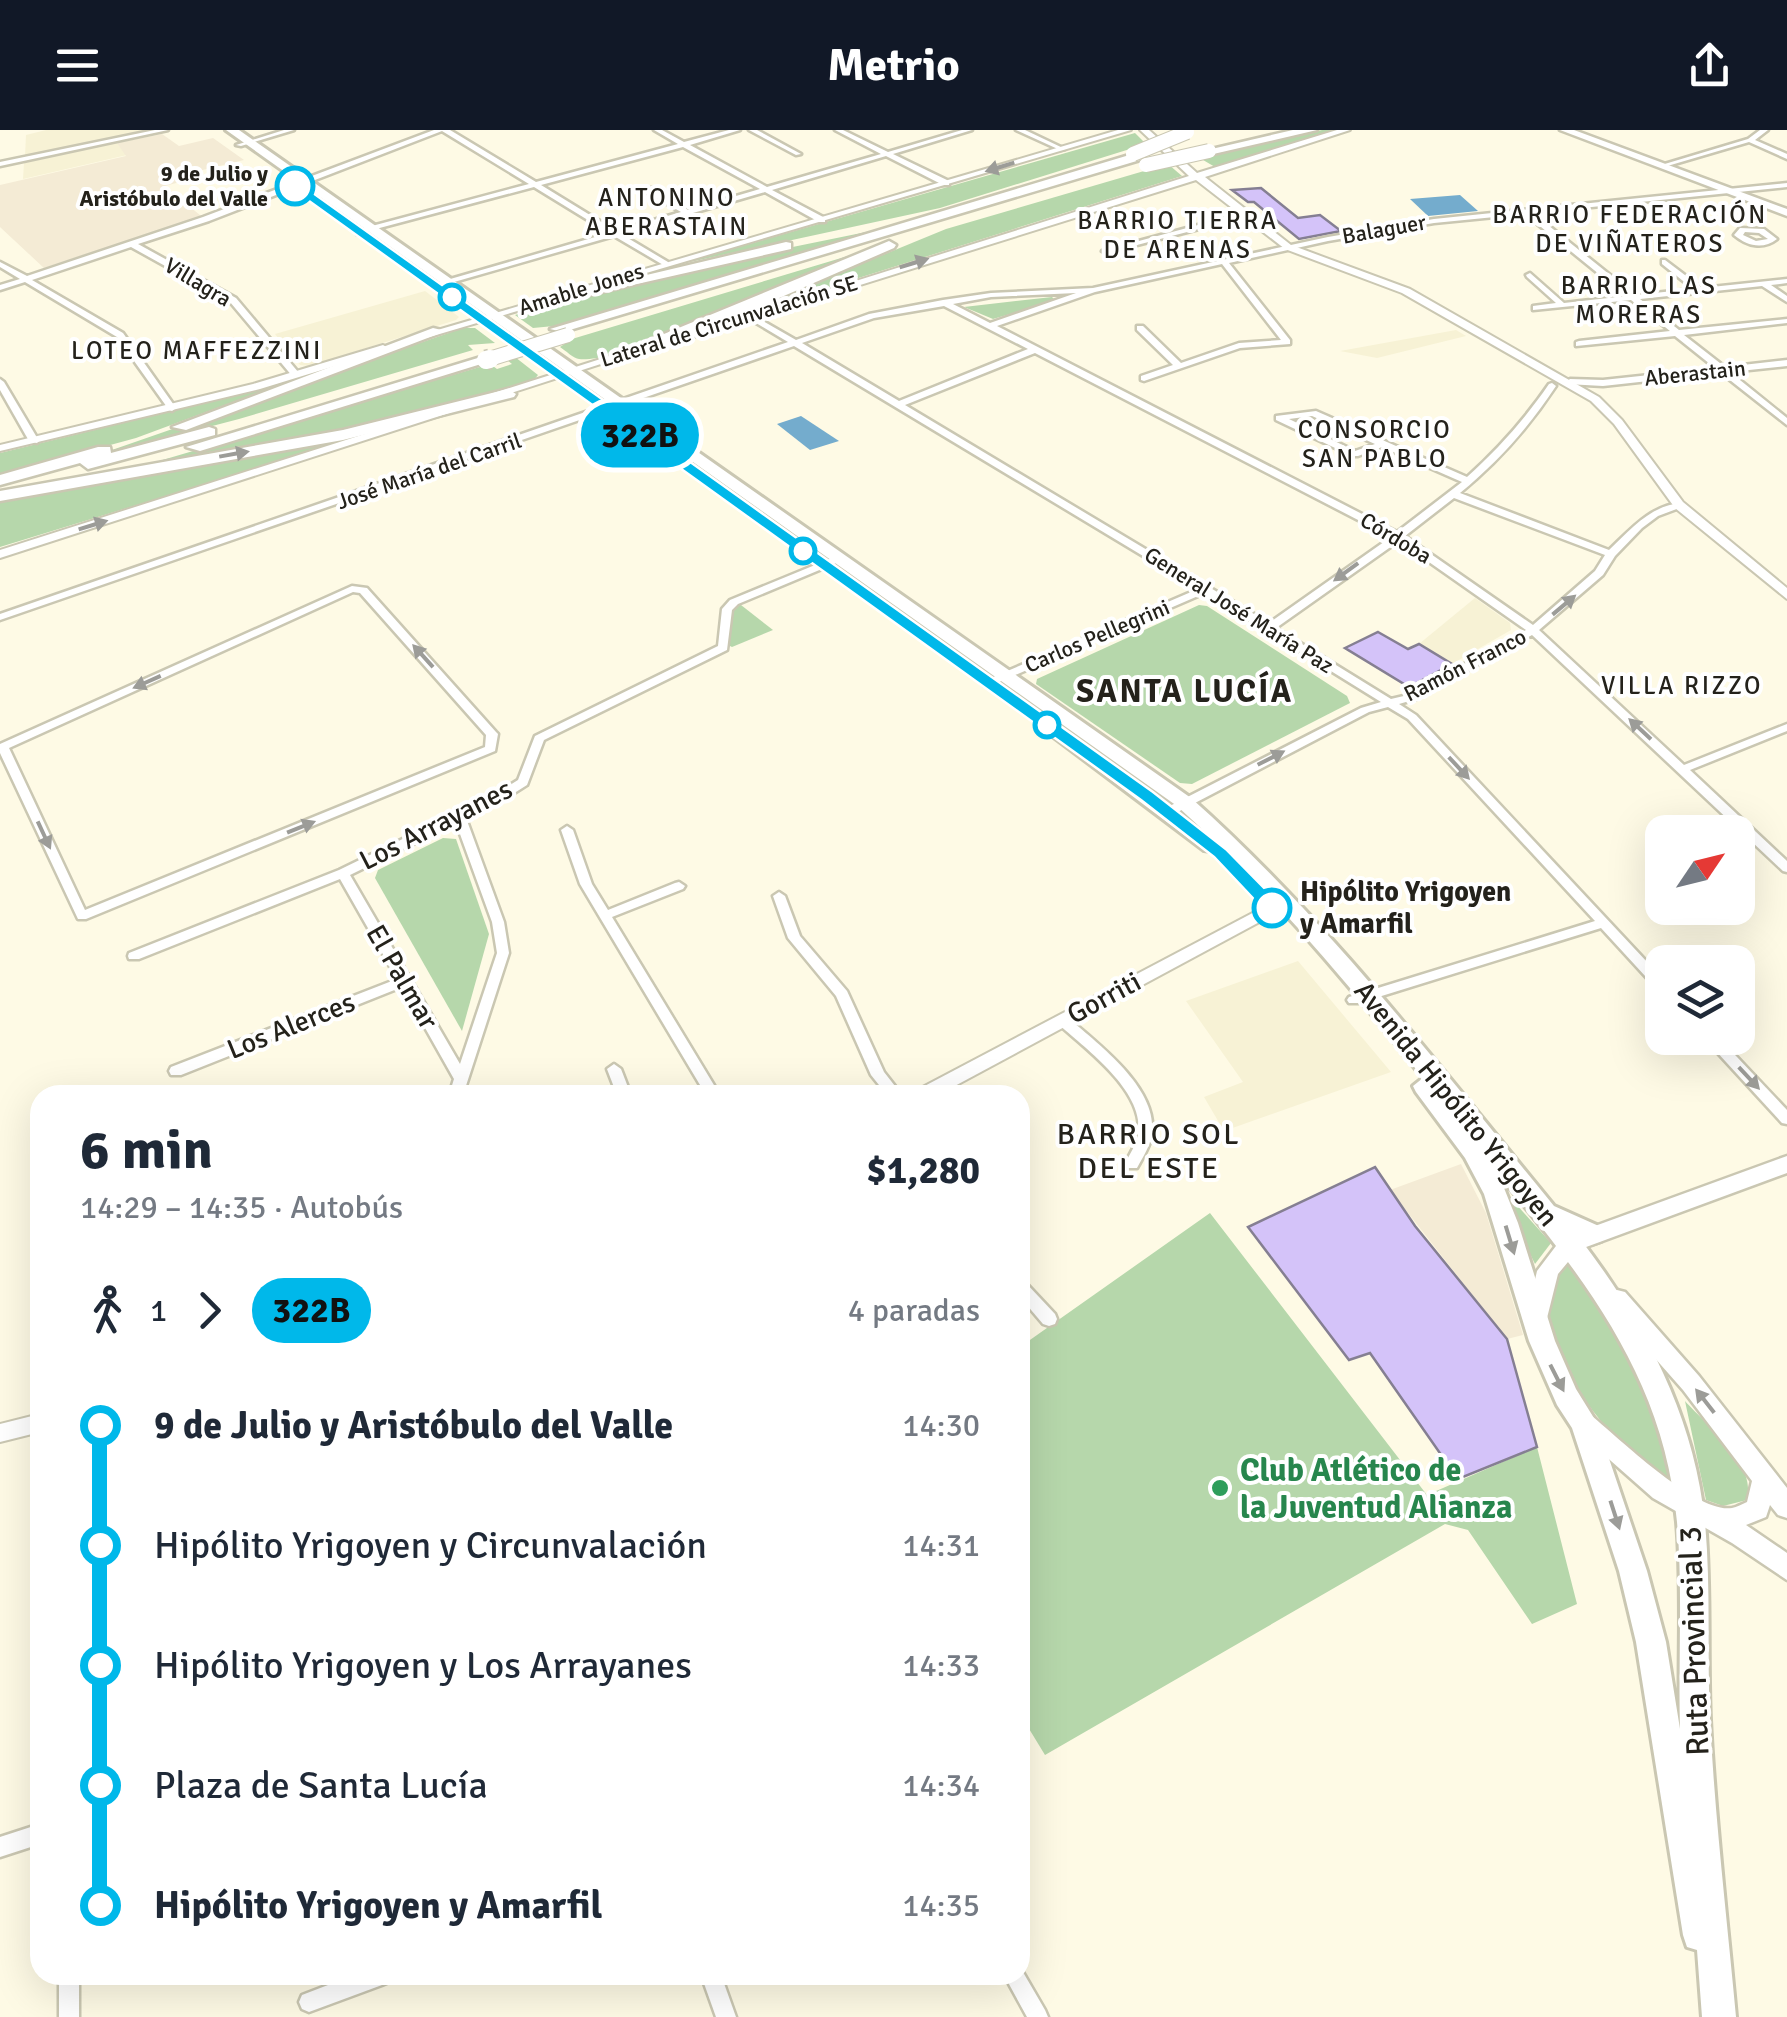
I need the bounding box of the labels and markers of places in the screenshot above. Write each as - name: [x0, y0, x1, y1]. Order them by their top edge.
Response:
- place label: 9 de Julio y Aristóbulo del Valle: [80, 160, 268, 212]
- marker: 9 de Julio y Aristóbulo del Valle: [276, 167, 314, 205]
- unlabelled marker: [439, 284, 465, 310]
- unlabelled marker: [790, 538, 816, 564]
- unlabelled marker: [1034, 712, 1060, 738]
- place label: Hipólito Yrigoyen y Amarfil: [1299, 875, 1511, 941]
- marker: Hipólito Yrigoyen y Amarfil: [1253, 889, 1291, 927]
- place label: Club Atlético de la Juventud Alianza: [1240, 1451, 1512, 1527]
- marker: Club Atlético de la Juventud Alianza: [1209, 1477, 1231, 1499]

